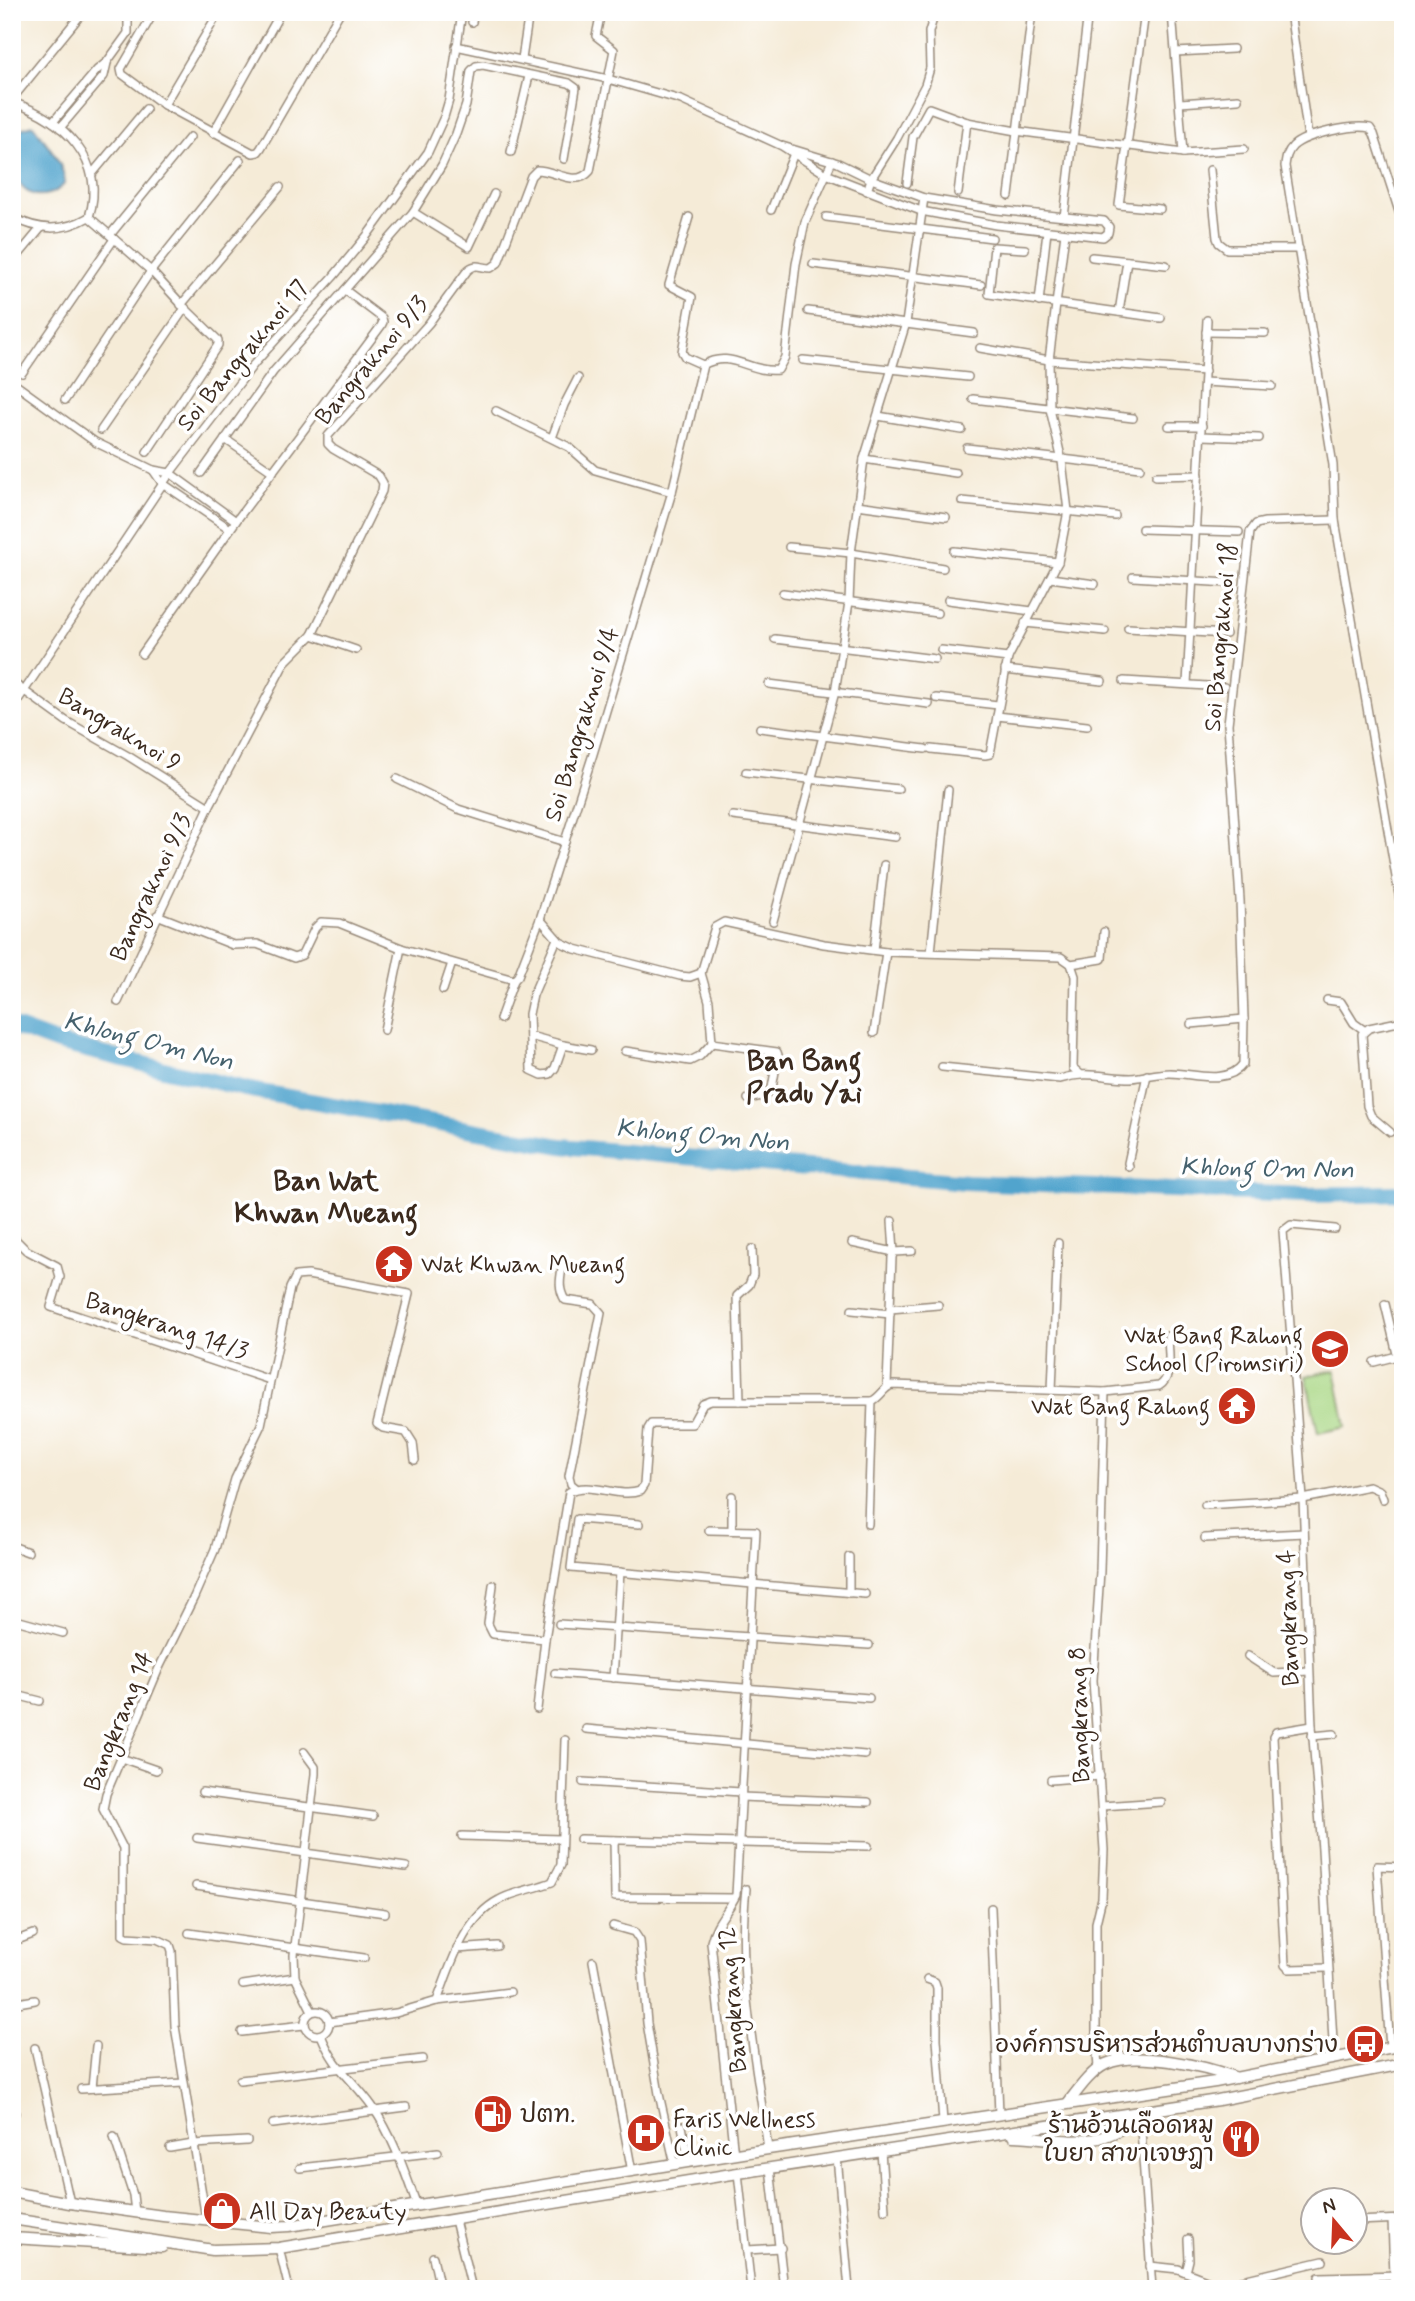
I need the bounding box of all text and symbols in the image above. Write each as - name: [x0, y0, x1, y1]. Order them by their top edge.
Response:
- street label: Soi Bangraknoi 17: [171, 274, 317, 440]
- street label: Bangraknoi 9/3: [309, 290, 437, 433]
- street label: Soi Bangraknoi 18: [1198, 541, 1247, 733]
- street label: Soi Bangraknoi 9/4: [538, 623, 629, 826]
- street label: Bangraknoi 9: [51, 681, 187, 781]
- street label: Bangraknoi 9/3: [104, 809, 201, 967]
- water label: Khlong Om Non: [59, 1004, 237, 1082]
- district label: Ban Bang Pradu Yai: [746, 1044, 862, 1113]
- water label: Khlong Om Non: [614, 1111, 791, 1163]
- water label: Khlong Om Non: [1180, 1150, 1354, 1191]
- district label: Ban Wat Khwan Mueang: [234, 1164, 418, 1236]
- temple icon: Wat Khwan Mueang: [373, 1243, 415, 1285]
- place label: Wat Khwan Mueang: [421, 1250, 625, 1284]
- street label: Bangkrang 14/3: [81, 1286, 252, 1369]
- place label: Wat Bang Rahong School (Piromsiri): [1124, 1321, 1303, 1380]
- school or university icon: Wat Bang Rahong School (Piromsiri): [1309, 1328, 1351, 1370]
- temple icon: Wat Bang Rahong: [1216, 1385, 1258, 1427]
- place label: Wat Bang Rahong: [1031, 1392, 1210, 1426]
- street label: Bangkrang 4: [1272, 1549, 1309, 1687]
- street label: Bangkrang 8: [1063, 1646, 1100, 1784]
- street label: Bangkrang 14: [77, 1647, 163, 1797]
- street label: Bangkrang 12: [712, 1926, 757, 2074]
- bus stop icon: องค์การบริหารส่วนตำบลบางกร่าง: [1344, 2023, 1386, 2065]
- place label: องค์การบริหารส่วนตำบลบางกร่าง: [995, 2028, 1338, 2061]
- fuel station icon: ปตท.: [472, 2093, 514, 2135]
- place label: ปตท.: [520, 2100, 575, 2131]
- place label: Faris Wellness Clinic: [673, 2105, 815, 2164]
- place label: ร้านอ้วนเลือดหมู ใบยา สาขาเจษฎา: [1044, 2110, 1214, 2170]
- hospital icon: Faris Wellness Clinic: [625, 2112, 667, 2154]
- restaurant icon: ร้านอ้วนเลือดหมู ใบยา สาขาเจษฎา: [1220, 2118, 1262, 2160]
- north arrow: [1300, 2186, 1370, 2256]
- shop icon: All Day Beauty: [201, 2190, 243, 2232]
- text: N: [1319, 2192, 1339, 2220]
- place label: All Day Beauty: [249, 2197, 407, 2228]

